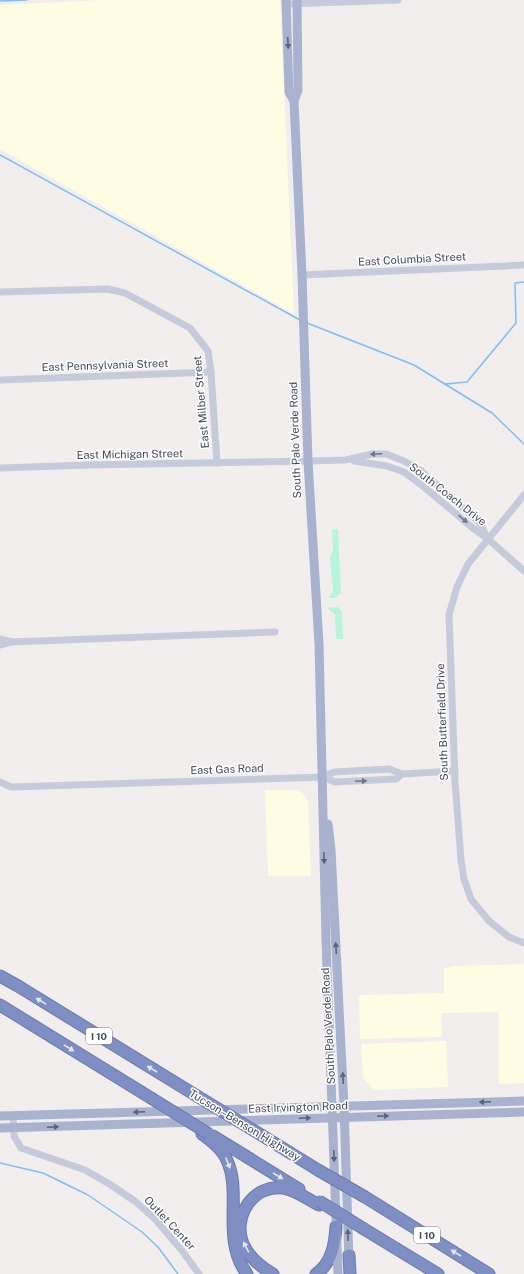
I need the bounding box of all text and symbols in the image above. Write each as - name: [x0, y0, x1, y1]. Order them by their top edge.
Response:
- one-way arrow: [284, 37, 291, 49]
- street label: East Columbia Street: [358, 250, 466, 268]
- street label: East Milber Street: [191, 355, 211, 449]
- street label: East Pennsylvania Street: [41, 357, 169, 373]
- street label: South Palo Verde Road: [287, 382, 303, 498]
- street label: East Michigan Street: [77, 447, 183, 461]
- one-way arrow: [370, 451, 382, 458]
- street label: South Coach Drive: [407, 460, 489, 528]
- one-way arrow: [457, 515, 468, 524]
- street label: South Butterfield Drive: [434, 663, 450, 781]
- street label: East Gas Road: [190, 762, 264, 776]
- one-way arrow: [355, 777, 367, 784]
- one-way arrow: [321, 852, 327, 865]
- one-way arrow: [333, 942, 340, 954]
- street label: South Palo Verde Road: [319, 967, 337, 1085]
- one-way arrow: [35, 997, 47, 1004]
- road number: I 10: [86, 1028, 112, 1044]
- one-way arrow: [63, 1044, 75, 1051]
- one-way arrow: [146, 1065, 158, 1072]
- one-way arrow: [339, 1072, 346, 1084]
- street label: Tucson–Benson Highway: [187, 1087, 303, 1163]
- street label: East Irvington Road: [248, 1099, 348, 1115]
- one-way arrow: [478, 1099, 491, 1105]
- one-way arrow: [132, 1109, 145, 1115]
- one-way arrow: [377, 1113, 390, 1119]
- one-way arrow: [299, 1115, 311, 1122]
- one-way arrow: [47, 1124, 60, 1130]
- one-way arrow: [330, 1150, 337, 1162]
- one-way arrow: [225, 1158, 231, 1170]
- one-way arrow: [273, 1172, 283, 1180]
- street label: Outlet Center: [142, 1194, 198, 1252]
- road number: I 10: [414, 1227, 440, 1243]
- one-way arrow: [345, 1228, 351, 1241]
- one-way arrow: [242, 1241, 249, 1253]
- one-way arrow: [450, 1250, 462, 1257]

